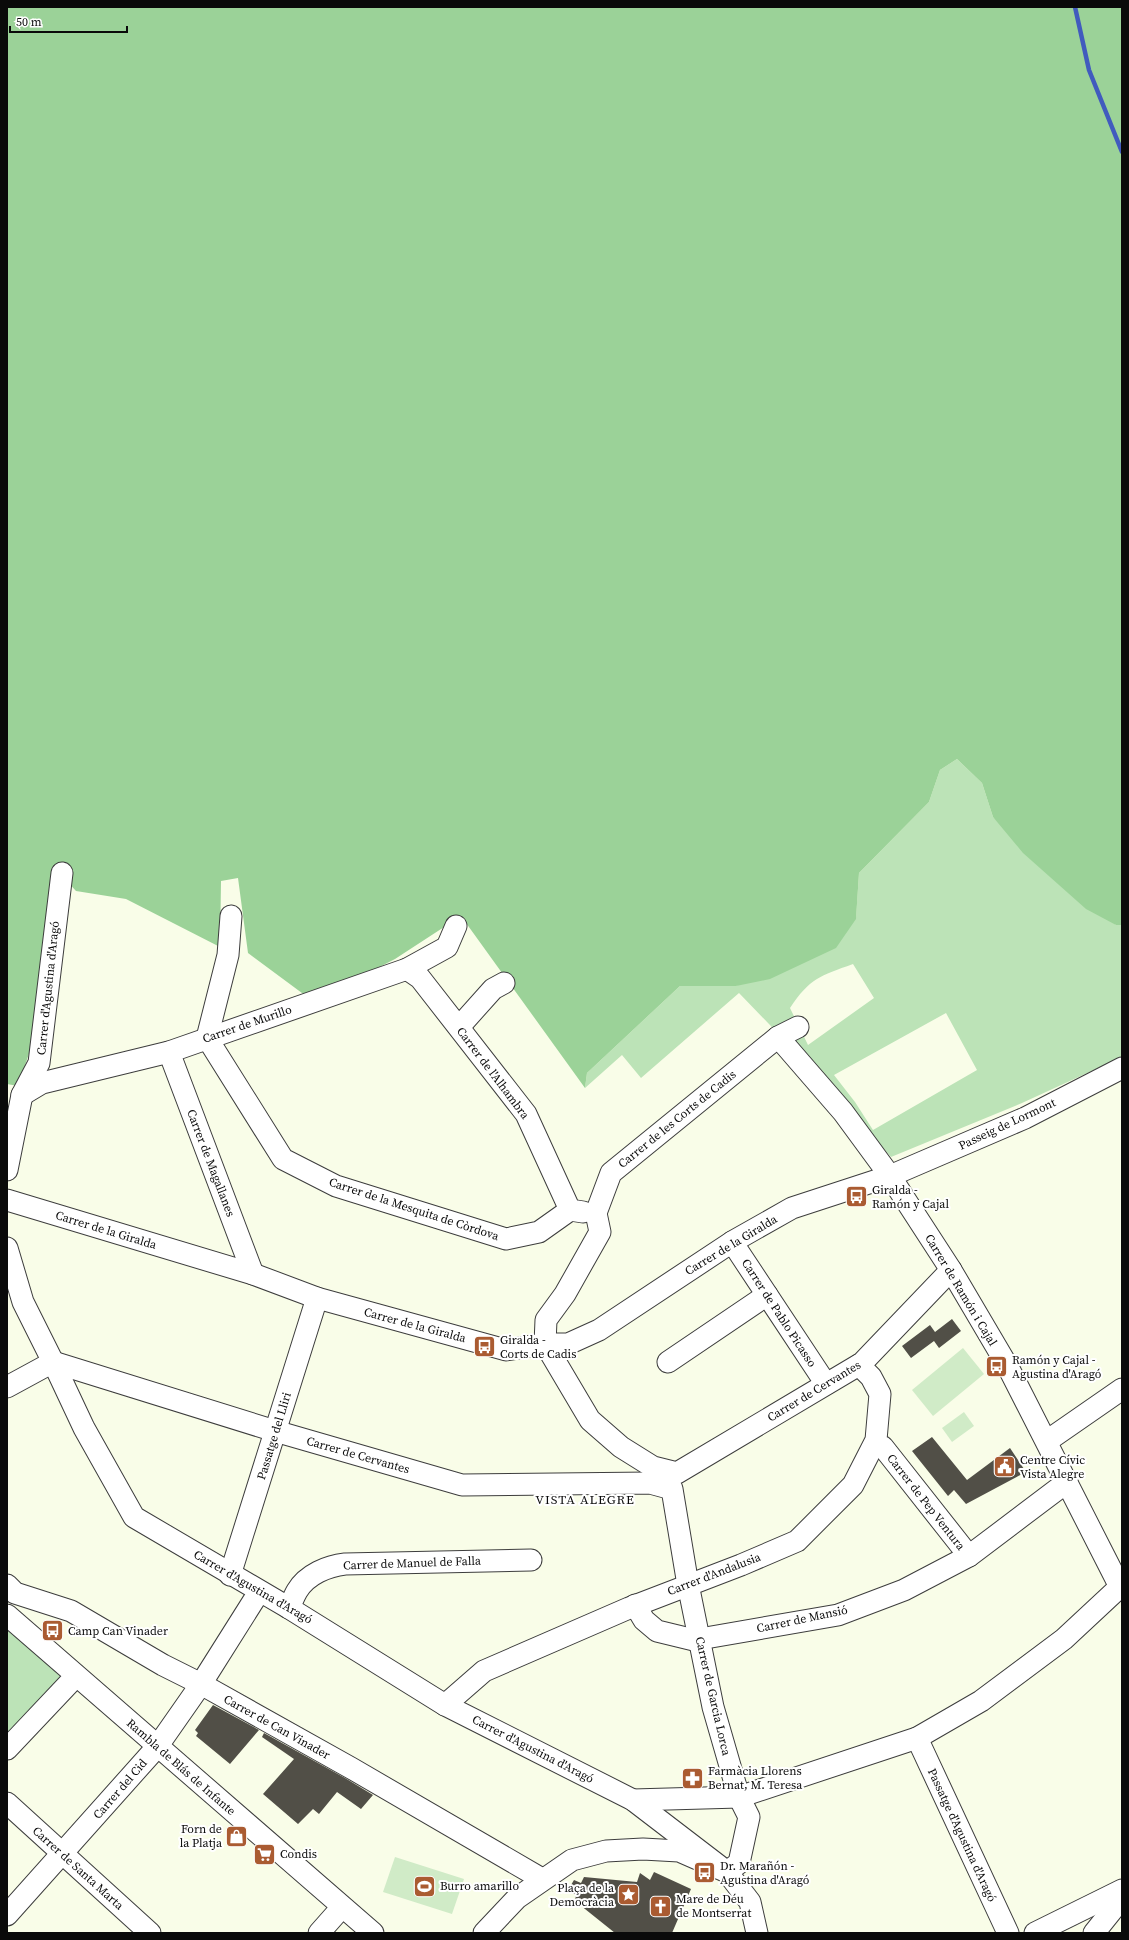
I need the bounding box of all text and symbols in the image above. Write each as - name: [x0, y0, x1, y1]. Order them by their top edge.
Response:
- scale bar: [10, 8, 127, 34]
- text: 50 m: [16, 14, 42, 30]
- street label: Carrer d'Agustina d'Aragó: [33, 920, 63, 1056]
- street label: Carrer de Murillo: [200, 1001, 294, 1047]
- street label: Carrer de l'Alhambra: [453, 1024, 533, 1123]
- street label: Carrer de les Corts de Cadis: [615, 1066, 739, 1172]
- street label: Passeig de Lormont: [956, 1094, 1058, 1154]
- street label: Carrer de Magallanes: [183, 1107, 239, 1219]
- street label: Carrer de la Mesquita de Còrdova: [327, 1174, 502, 1244]
- place label: Giralda - Ramón y Cajal: [872, 1182, 949, 1212]
- bus stop icon: Giralda - Ramón y Cajal: [844, 1184, 870, 1210]
- street label: Carrer de la Giralda: [53, 1207, 159, 1253]
- street label: Carrer de la Giralda: [682, 1211, 781, 1279]
- street label: Carrer de Ramón i Cajal: [921, 1231, 1001, 1349]
- street label: Carrer de Pablo Picasso: [738, 1256, 820, 1371]
- street label: Carrer de la Giralda: [362, 1304, 469, 1347]
- place label: Giralda - Corts de Cadis: [500, 1332, 576, 1362]
- bus stop icon: Giralda - Corts de Cadis: [471, 1334, 497, 1360]
- place label: Ramón y Cajal - Agustina d'Aragó: [1012, 1352, 1102, 1382]
- bus stop icon: Ramón y Cajal - Agustina d'Aragó: [983, 1354, 1009, 1380]
- street label: Carrer de Cervantes: [764, 1357, 864, 1425]
- street label: Passatge del Lliri: [253, 1390, 295, 1482]
- street label: Carrer de Cervantes: [305, 1433, 411, 1477]
- street label: Carrer de Pep Ventura: [883, 1451, 969, 1554]
- place label: Centre Cívic Vista Alegre: [1020, 1452, 1085, 1482]
- public building icon: Centre Cívic Vista Alegre: [991, 1454, 1017, 1480]
- district label: VISTA ALEGRE: [535, 1491, 635, 1508]
- street label: Carrer d'Agustina d'Aragó: [191, 1546, 316, 1628]
- street label: Carrer d'Andalusia: [665, 1549, 764, 1599]
- street label: Carrer de Manuel de Falla: [343, 1553, 482, 1573]
- street label: Carrer de Mansió: [755, 1601, 849, 1636]
- bus stop icon: Camp Can Vinader: [40, 1618, 66, 1644]
- place label: Camp Can Vinader: [68, 1623, 168, 1639]
- street label: Carrer de Garcia Lorca: [692, 1635, 735, 1758]
- street label: Carrer de Can Vinader: [221, 1691, 333, 1763]
- street label: Carrer d'Agustina d'Aragó: [469, 1711, 597, 1787]
- street label: Rambla de Blás de Infante: [123, 1715, 239, 1819]
- street label: Carrer del Cid: [89, 1755, 151, 1822]
- place label: Farmàcia Llorens Bernat, M. Teresa: [708, 1763, 803, 1793]
- pharmacy icon: Farmàcia Llorens Bernat, M. Teresa: [680, 1765, 706, 1791]
- street label: Passatge d'Agustina d'Aragó: [924, 1766, 1000, 1905]
- place label: Forn de la Platja: [180, 1821, 223, 1851]
- street label: Carrer de Santa Marta: [29, 1823, 128, 1914]
- shop icon: Forn de la Platja: [224, 1823, 250, 1849]
- supermarket icon: Condis: [252, 1841, 278, 1867]
- place label: Condis: [280, 1846, 317, 1862]
- place label: Dr. Marañón - Agustina d'Aragó: [720, 1858, 810, 1888]
- bus stop icon: Dr. Marañón - Agustina d'Aragó: [692, 1860, 718, 1886]
- sports icon: Burro amarillo: [411, 1873, 437, 1899]
- place label: Burro amarillo: [440, 1878, 519, 1894]
- place label: Plaça de la Democràcia: [550, 1880, 615, 1910]
- place icon: Plaça de la Democràcia: [616, 1882, 642, 1908]
- place label: Mare de Déu de Montserrat: [676, 1891, 751, 1921]
- church icon: Mare de Déu de Montserrat: [647, 1893, 673, 1919]

